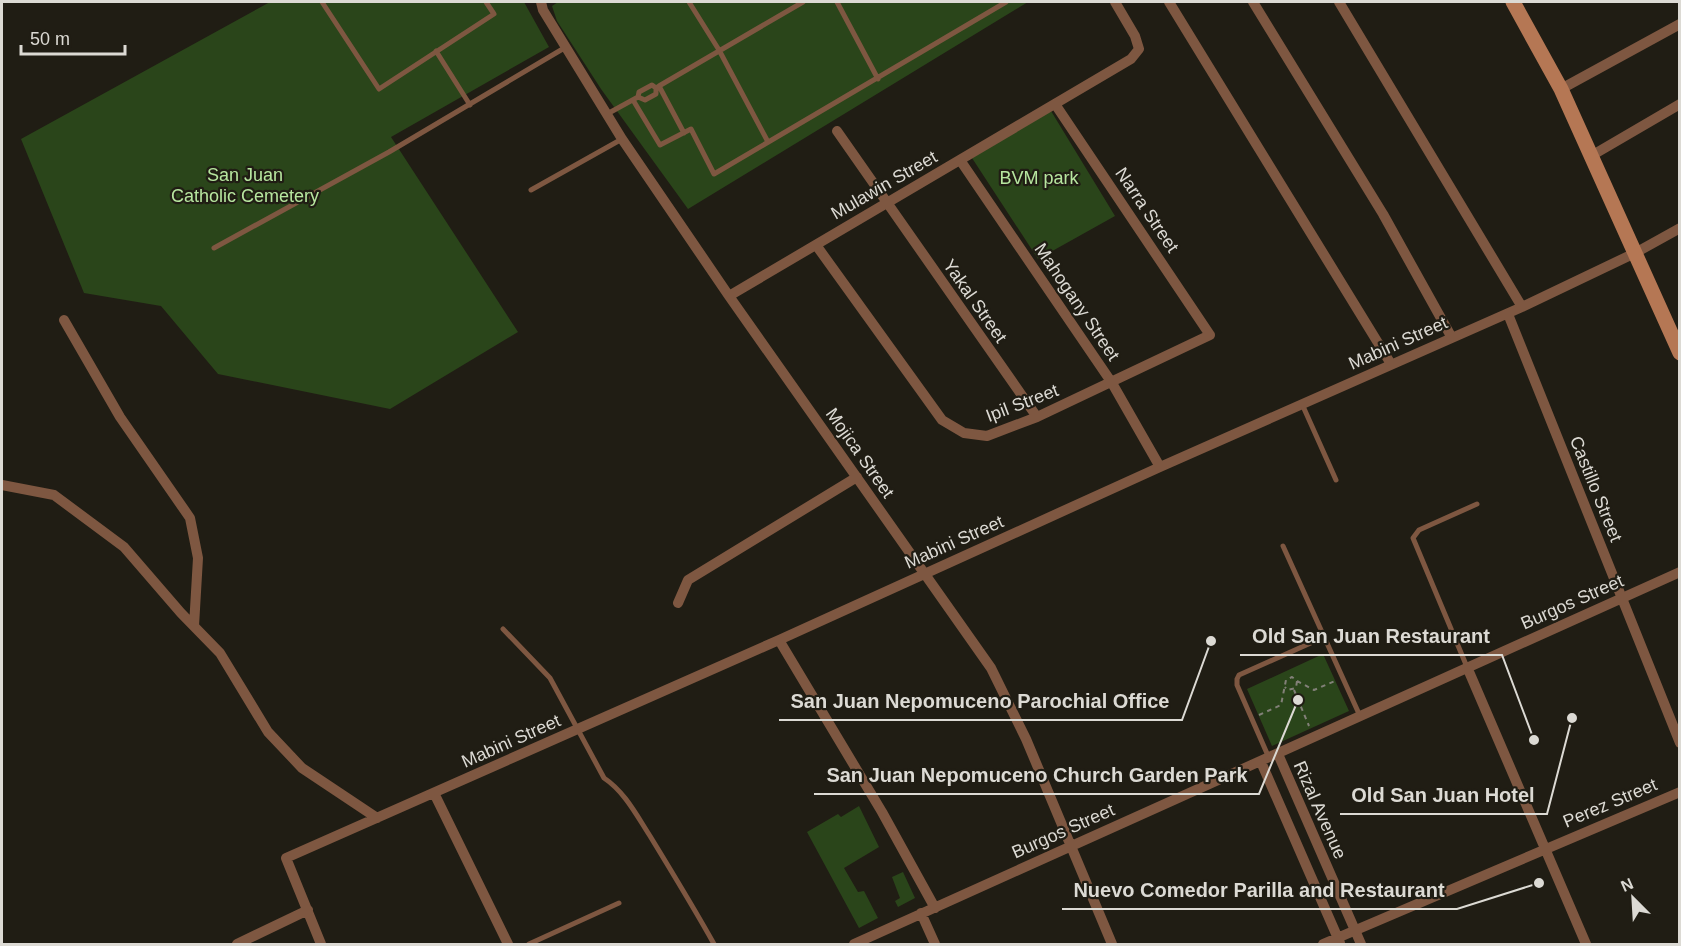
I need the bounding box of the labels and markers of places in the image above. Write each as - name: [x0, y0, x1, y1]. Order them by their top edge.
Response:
- callout: Old San Juan Restaurant: [1240, 617, 1502, 655]
- callout: San Juan Nepomuceno Parochial Office: [779, 682, 1182, 720]
- callout: San Juan Nepomuceno Church Garden Park: [814, 756, 1259, 794]
- callout: Old San Juan Hotel: [1340, 776, 1547, 814]
- callout: Nuevo Comedor Parilla and Restaurant: [1062, 871, 1457, 909]

